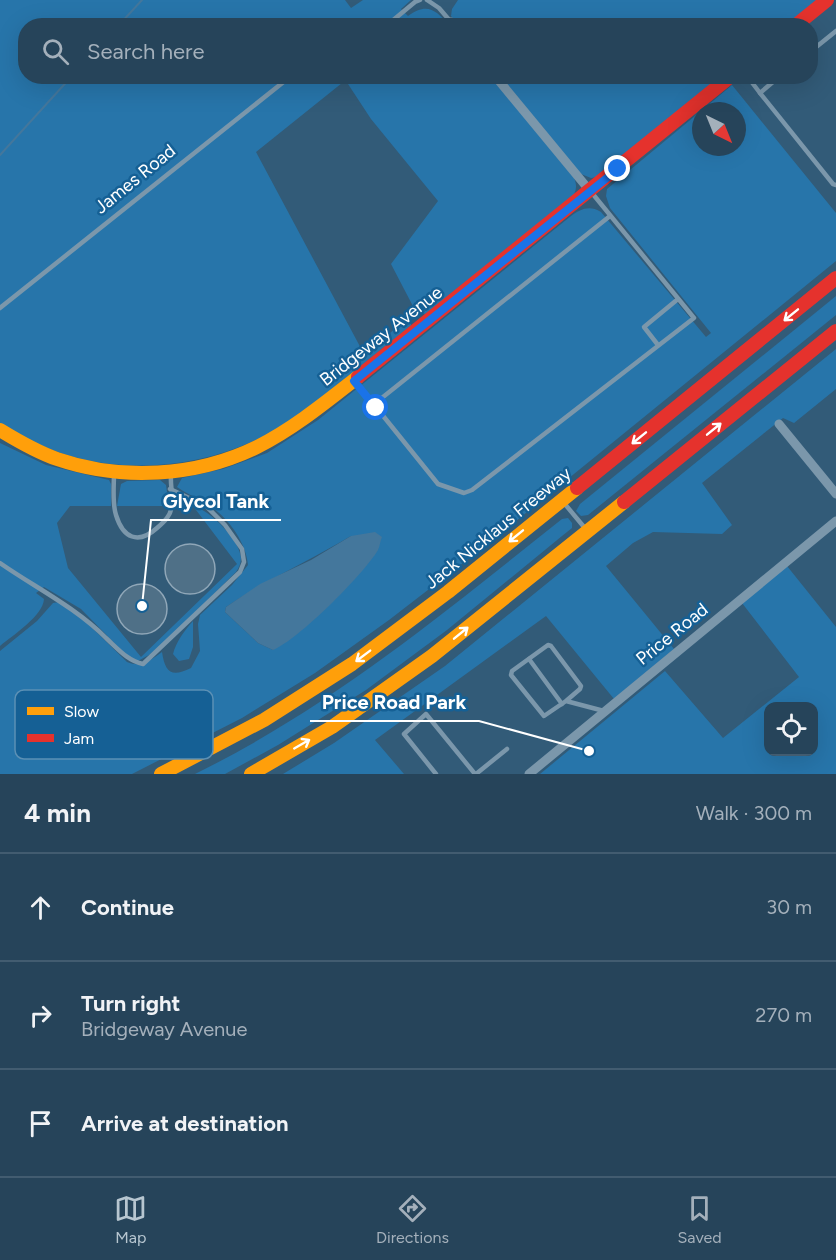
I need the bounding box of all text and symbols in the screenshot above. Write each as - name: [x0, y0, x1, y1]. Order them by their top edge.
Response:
- search box: [18, 18, 818, 84]
- icon: search: [39, 35, 72, 68]
- text: Search here: [87, 38, 205, 65]
- north arrow: [692, 102, 746, 156]
- street label: James Road: [90, 140, 180, 218]
- route end: [604, 155, 630, 181]
- street label: Bridgeway Avenue: [315, 281, 447, 391]
- one-way arrow: [783, 308, 799, 321]
- route start: [362, 394, 388, 420]
- one-way arrow: [706, 422, 722, 435]
- one-way arrow: [631, 431, 647, 444]
- street label: Jack Nicklaus Freeway: [421, 462, 576, 594]
- callout: Glycol Tank: [151, 482, 281, 520]
- text: Glycol Tank: [163, 489, 269, 513]
- one-way arrow: [508, 530, 524, 543]
- street label: Price Road: [632, 598, 712, 670]
- one-way arrow: [453, 626, 469, 639]
- one-way arrow: [355, 650, 371, 663]
- callout: Price Road Park: [310, 683, 479, 721]
- legend: [15, 690, 213, 759]
- text: Price Road Park: [322, 690, 466, 714]
- text: Slow: [64, 702, 99, 721]
- map controls: [764, 702, 818, 756]
- button: locate: [764, 702, 818, 756]
- text: Jam: [64, 729, 94, 748]
- one-way arrow: [293, 738, 310, 750]
- text: 4 min: [24, 797, 91, 829]
- text: Walk · 300 m: [696, 801, 812, 825]
- icon: ahead: [24, 891, 57, 924]
- text: Continue: [81, 894, 174, 921]
- text: 30 m: [766, 895, 812, 919]
- text: Turn right: [81, 990, 180, 1017]
- icon: right: [24, 999, 57, 1032]
- text: 270 m: [755, 1003, 812, 1027]
- text: Bridgeway Avenue: [81, 1017, 247, 1041]
- icon: arrive: [24, 1107, 57, 1140]
- text: Arrive at destination: [81, 1110, 289, 1137]
- tab: Map: [114, 1192, 147, 1247]
- tab: Directions: [376, 1192, 449, 1247]
- tab: Saved: [678, 1192, 722, 1247]

